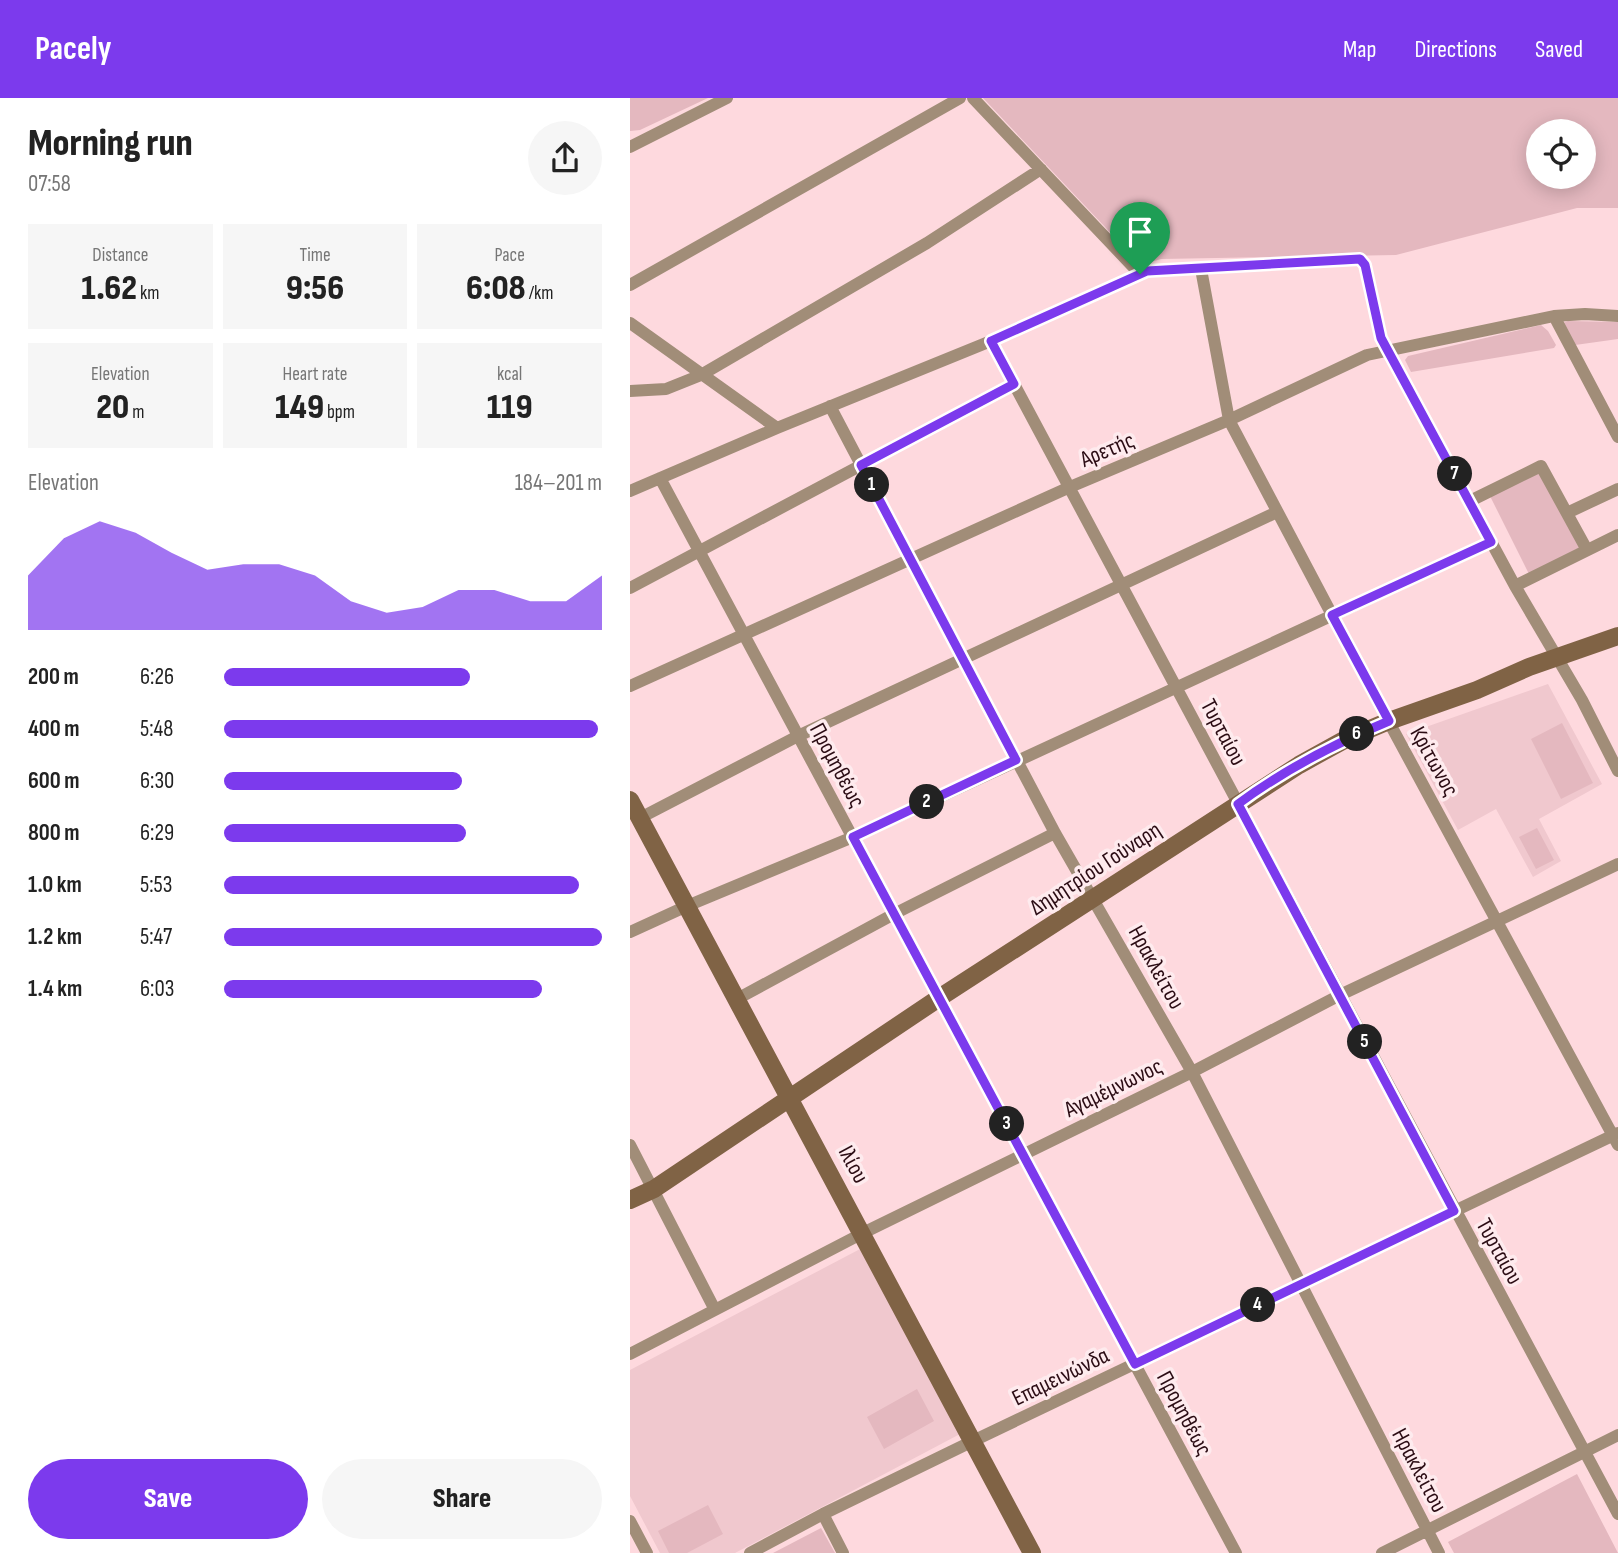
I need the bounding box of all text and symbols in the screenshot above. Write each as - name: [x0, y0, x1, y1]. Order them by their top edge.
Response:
- text: Pacely: [35, 29, 111, 69]
- text: Map: [1343, 35, 1376, 64]
- text: Directions: [1414, 35, 1497, 64]
- text: Saved: [1535, 35, 1583, 64]
- map controls: [1526, 119, 1596, 189]
- button: locate: [1526, 119, 1596, 189]
- text: Morning run: [28, 121, 193, 166]
- button: share: [528, 121, 602, 195]
- text: 07:58: [28, 170, 71, 198]
- pin: [1110, 202, 1170, 274]
- icon: arrive: [1121, 213, 1159, 251]
- text: Distance: [92, 244, 148, 267]
- text: Time: [299, 244, 331, 267]
- text: Pace: [495, 244, 525, 267]
- text: 1.62: [81, 267, 137, 310]
- text: 9:56: [286, 267, 344, 310]
- text: 6:08: [466, 267, 526, 310]
- text: km: [137, 282, 160, 305]
- text: /km: [526, 282, 553, 305]
- text: Elevation: [91, 363, 150, 386]
- text: Heart rate: [283, 363, 347, 386]
- text: kcal: [497, 363, 522, 386]
- text: 20: [96, 386, 129, 429]
- text: 149: [275, 386, 324, 429]
- text: 119: [487, 386, 533, 429]
- text: m: [129, 401, 144, 424]
- text: bpm: [324, 401, 355, 424]
- street label: Αρετής: [1075, 426, 1139, 474]
- pin: 7: [1438, 456, 1472, 492]
- text: 7: [1450, 462, 1459, 485]
- pin: 1: [854, 468, 890, 502]
- text: Elevation: [28, 469, 99, 497]
- text: 184–201 m: [515, 469, 602, 497]
- text: 1: [868, 473, 875, 496]
- text: 200 m: [28, 663, 79, 691]
- text: 6:26: [140, 663, 174, 691]
- street label: Τυρταίου: [1194, 694, 1252, 770]
- text: 400 m: [28, 715, 79, 743]
- text: 5:48: [140, 715, 173, 743]
- pin: 6: [1340, 716, 1374, 752]
- street label: Προμηθέως: [803, 718, 871, 813]
- text: 6: [1352, 722, 1361, 745]
- street label: Κρίτωνος: [1404, 722, 1465, 801]
- text: 600 m: [28, 767, 80, 795]
- text: 6:30: [140, 767, 174, 795]
- pin: 2: [910, 784, 944, 820]
- text: 2: [922, 790, 931, 813]
- street label: Δημητρίου Γούναρη: [1025, 816, 1166, 922]
- text: 800 m: [28, 819, 80, 847]
- text: 6:29: [140, 819, 174, 847]
- text: 1.0 km: [28, 871, 82, 899]
- text: 5:53: [140, 871, 172, 899]
- street label: Ηρακλείτου: [1122, 921, 1190, 1014]
- text: 1.2 km: [28, 923, 82, 951]
- text: 5:47: [140, 923, 172, 951]
- text: 1.4 km: [28, 975, 82, 1003]
- text: 6:03: [140, 975, 174, 1003]
- pin: 5: [1348, 1024, 1382, 1060]
- text: 5: [1360, 1030, 1369, 1053]
- street label: Αγαμέμνωνος: [1059, 1052, 1167, 1124]
- pin: 3: [990, 1107, 1024, 1142]
- text: 3: [1002, 1112, 1011, 1135]
- street label: Ιλίου: [832, 1141, 875, 1188]
- street label: Τυρταίου: [1470, 1214, 1529, 1289]
- pin: 4: [1240, 1288, 1276, 1322]
- text: 4: [1253, 1293, 1262, 1316]
- street label: Επαμεινώνδα: [1007, 1341, 1114, 1412]
- street label: Προμηθέως: [1150, 1366, 1218, 1461]
- street label: Ηρακλείτου: [1385, 1424, 1453, 1517]
- button: Save: [28, 1459, 308, 1539]
- button: Share: [322, 1459, 602, 1539]

